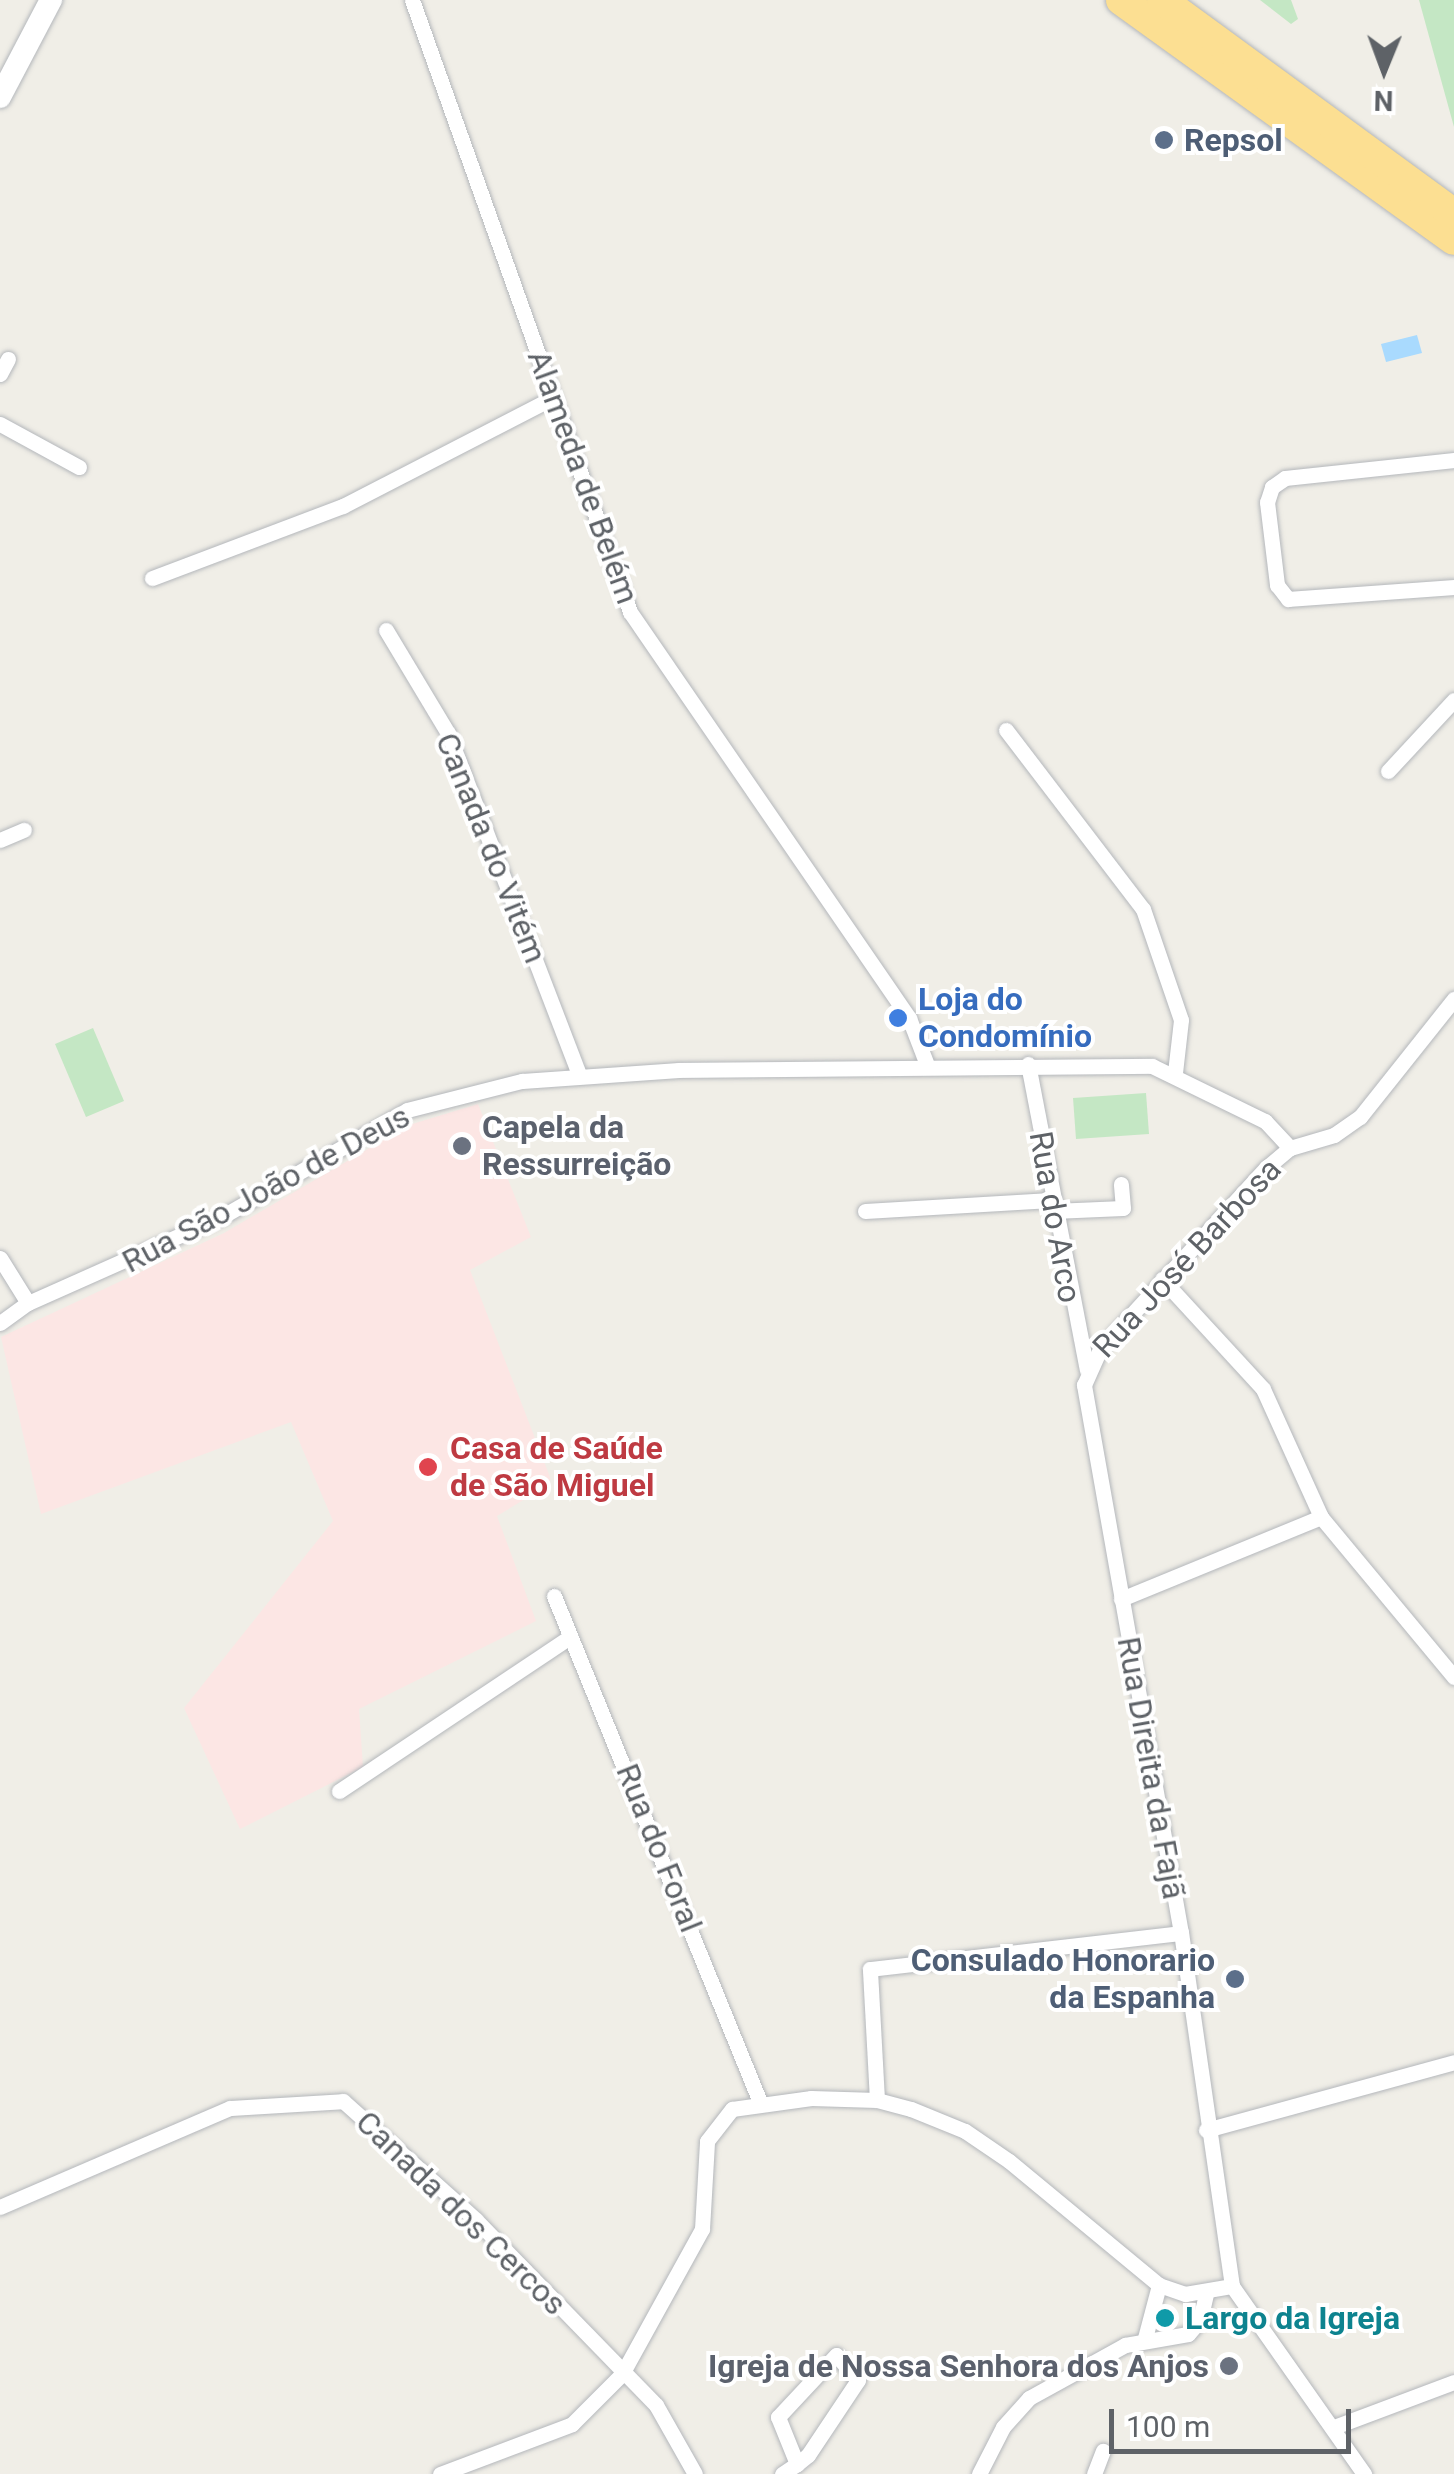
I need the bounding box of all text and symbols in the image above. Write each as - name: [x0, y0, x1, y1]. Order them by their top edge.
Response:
- north arrow: [1334, 20, 1434, 120]
- text: N: [1373, 84, 1394, 117]
- place label: Repsol: [1184, 121, 1283, 159]
- marker: Repsol: [1153, 129, 1175, 151]
- street label: Alameda de Belém: [519, 345, 647, 609]
- street label: Canada do Vitém: [427, 727, 555, 969]
- place label: Loja do Condomínio: [918, 981, 1092, 1056]
- marker: Loja do Condomínio: [887, 1007, 909, 1029]
- street label: Rua São João de Deus: [116, 1097, 416, 1281]
- place label: Capela da Ressurreição: [482, 1109, 671, 1184]
- street label: Rua do Arco: [1021, 1128, 1089, 1306]
- marker: Capela da Ressurreição: [451, 1135, 473, 1157]
- street label: Rua José Barbosa: [1085, 1150, 1289, 1366]
- place label: Casa de Saúde de São Miguel: [450, 1430, 663, 1505]
- marker: Casa de Saúde de São Miguel: [415, 1454, 441, 1480]
- street label: Rua Direita da Fajã: [1109, 1634, 1193, 1902]
- street label: Rua do Foral: [608, 1758, 710, 1938]
- place label: Consulado Honorario da Espanha: [911, 1942, 1215, 2017]
- marker: Consulado Honorario da Espanha: [1224, 1968, 1246, 1990]
- street label: Canada dos Cercos: [348, 2103, 574, 2323]
- place label: Largo da Igreja: [1185, 2299, 1400, 2337]
- marker: Largo da Igreja: [1154, 2307, 1176, 2329]
- place label: Igreja de Nossa Senhora dos Anjos: [708, 2347, 1209, 2385]
- marker: Igreja de Nossa Senhora dos Anjos: [1218, 2355, 1240, 2377]
- scale bar: [1114, 2389, 1356, 2451]
- text: 100 m: [1126, 2409, 1210, 2444]

